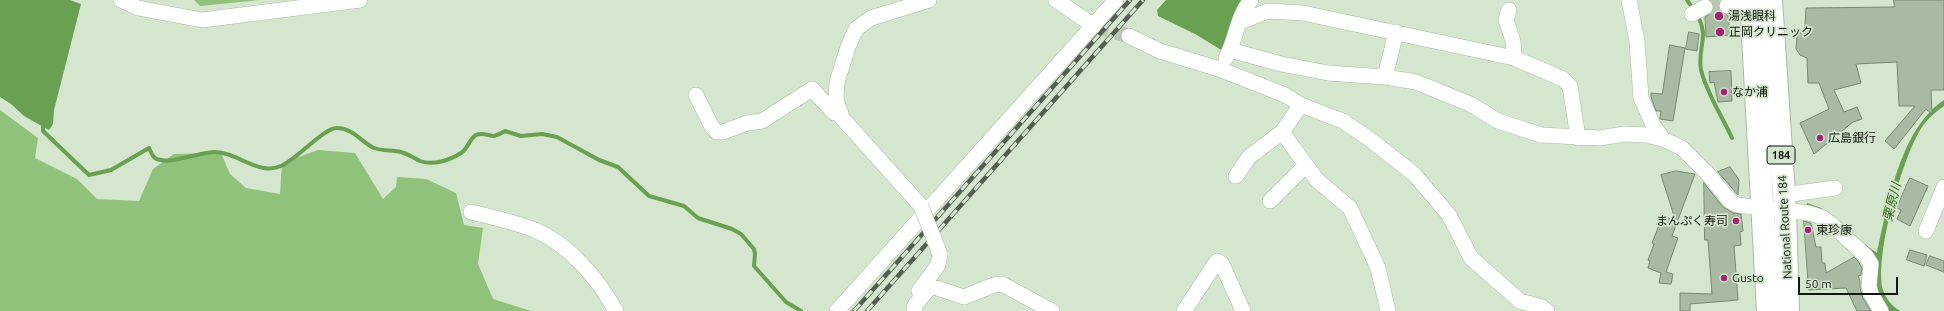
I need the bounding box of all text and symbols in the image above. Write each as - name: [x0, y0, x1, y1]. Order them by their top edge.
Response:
- place label: 湯浅眼科: [1728, 9, 1776, 23]
- marker: 湯浅眼科: [1713, 10, 1725, 22]
- place label: 正岡クリニック: [1729, 25, 1813, 39]
- marker: 正岡クリニック: [1714, 26, 1726, 38]
- place label: なか浦: [1732, 85, 1768, 99]
- marker: なか浦: [1719, 87, 1729, 97]
- place label: 広島銀行: [1828, 131, 1876, 145]
- marker: 広島銀行: [1815, 133, 1825, 143]
- road number: 184: [1767, 146, 1795, 164]
- street label: National Route 184: [1775, 175, 1795, 279]
- water label: 栗原川: [1880, 181, 1904, 223]
- place label: まんぷく寿司: [1656, 214, 1728, 228]
- marker: まんぷく寿司: [1731, 216, 1741, 226]
- place label: 東珍康: [1816, 223, 1852, 237]
- marker: 東珍康: [1803, 225, 1813, 235]
- scale bar: [1800, 269, 1900, 295]
- place label: Gusto: [1732, 271, 1764, 285]
- marker: Gusto: [1719, 273, 1729, 283]
- text: 50 m: [1805, 277, 1832, 290]

